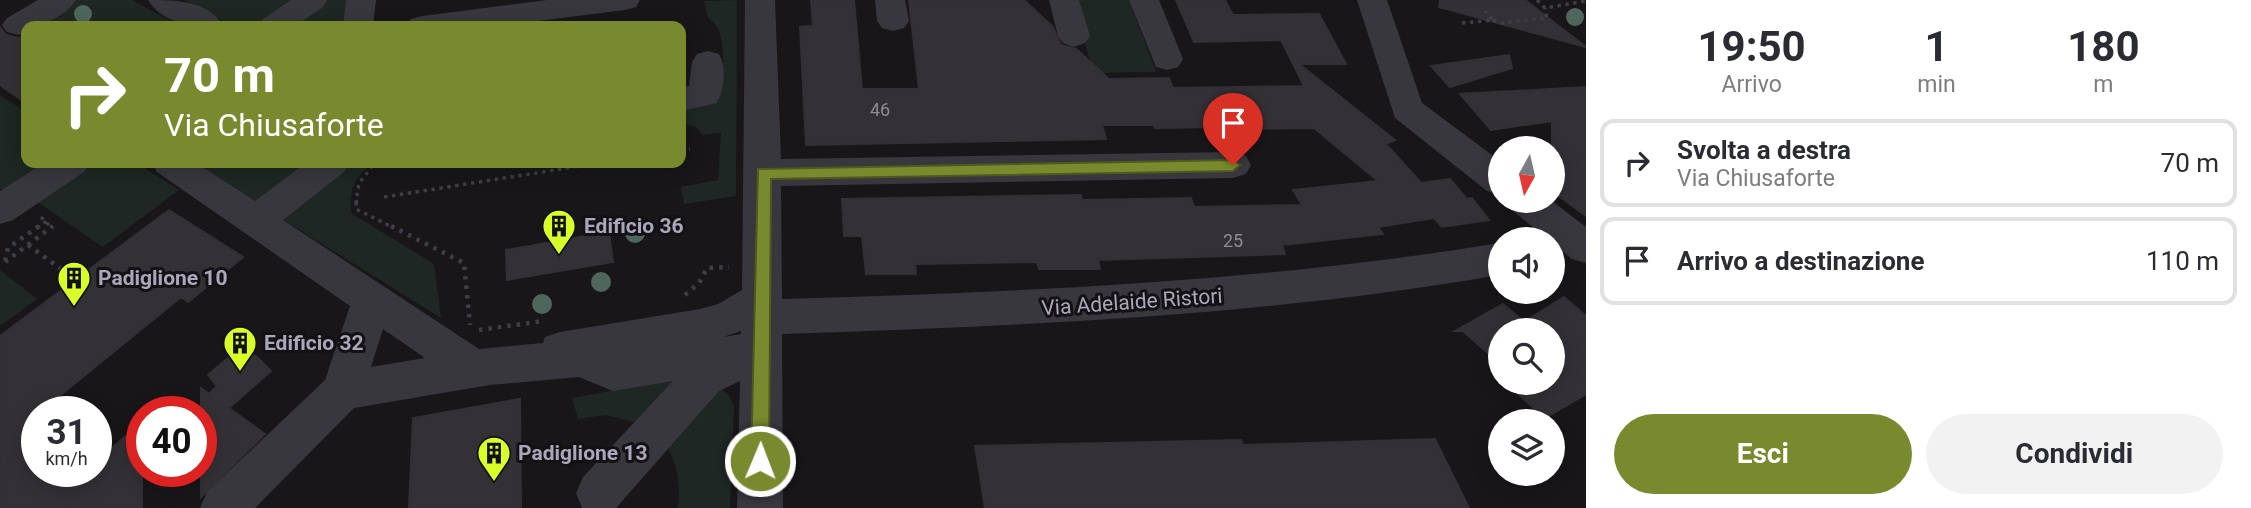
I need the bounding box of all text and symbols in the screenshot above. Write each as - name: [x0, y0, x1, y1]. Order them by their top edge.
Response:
- text: 19:50: [1698, 22, 1806, 71]
- text: 1: [1924, 22, 1949, 71]
- text: 180: [2067, 22, 2140, 71]
- text: 70 m: [164, 47, 275, 104]
- icon: right: [49, 49, 140, 140]
- text: Arrivo: [1721, 71, 1782, 98]
- text: min: [1917, 71, 1956, 98]
- text: m: [2093, 71, 2113, 98]
- pin: [1203, 93, 1263, 165]
- house number: 46: [870, 99, 890, 120]
- icon: arrive: [1214, 104, 1252, 142]
- text: Via Chiusaforte: [164, 106, 384, 144]
- text: Svolta a destra: [1677, 135, 1851, 165]
- north arrow: [1488, 136, 1564, 214]
- map controls: [1488, 136, 1565, 486]
- icon: right: [1618, 144, 1656, 182]
- text: 70 m: [2161, 148, 2219, 178]
- text: Via Chiusaforte: [1677, 165, 1835, 192]
- building icon: Edificio 36: [540, 207, 578, 256]
- place label: Edificio 36: [584, 214, 683, 238]
- button: sound: [1488, 227, 1565, 304]
- house number: 25: [1223, 230, 1243, 251]
- icon: arrive: [1618, 242, 1656, 280]
- text: Arrivo a destinazione: [1677, 246, 1924, 276]
- text: 110 m: [2146, 246, 2219, 276]
- building icon: Padiglione 10: [55, 259, 93, 308]
- place label: Padiglione 10: [98, 266, 227, 290]
- street label: Via Adelaide Ristori: [1041, 284, 1223, 320]
- button: search: [1488, 318, 1565, 395]
- building icon: Edificio 32: [221, 324, 259, 373]
- place label: Edificio 32: [264, 331, 363, 355]
- speed limit sign: 40: [126, 396, 217, 487]
- button: layers: [1488, 409, 1565, 486]
- text: 31: [46, 412, 87, 453]
- button: Esci: [1614, 414, 1912, 494]
- button: Condividi: [1926, 414, 2223, 494]
- position arrow: [723, 424, 797, 498]
- building icon: Padiglione 13: [475, 434, 513, 483]
- place label: Padiglione 13: [518, 441, 647, 465]
- text: km/h: [45, 448, 88, 469]

